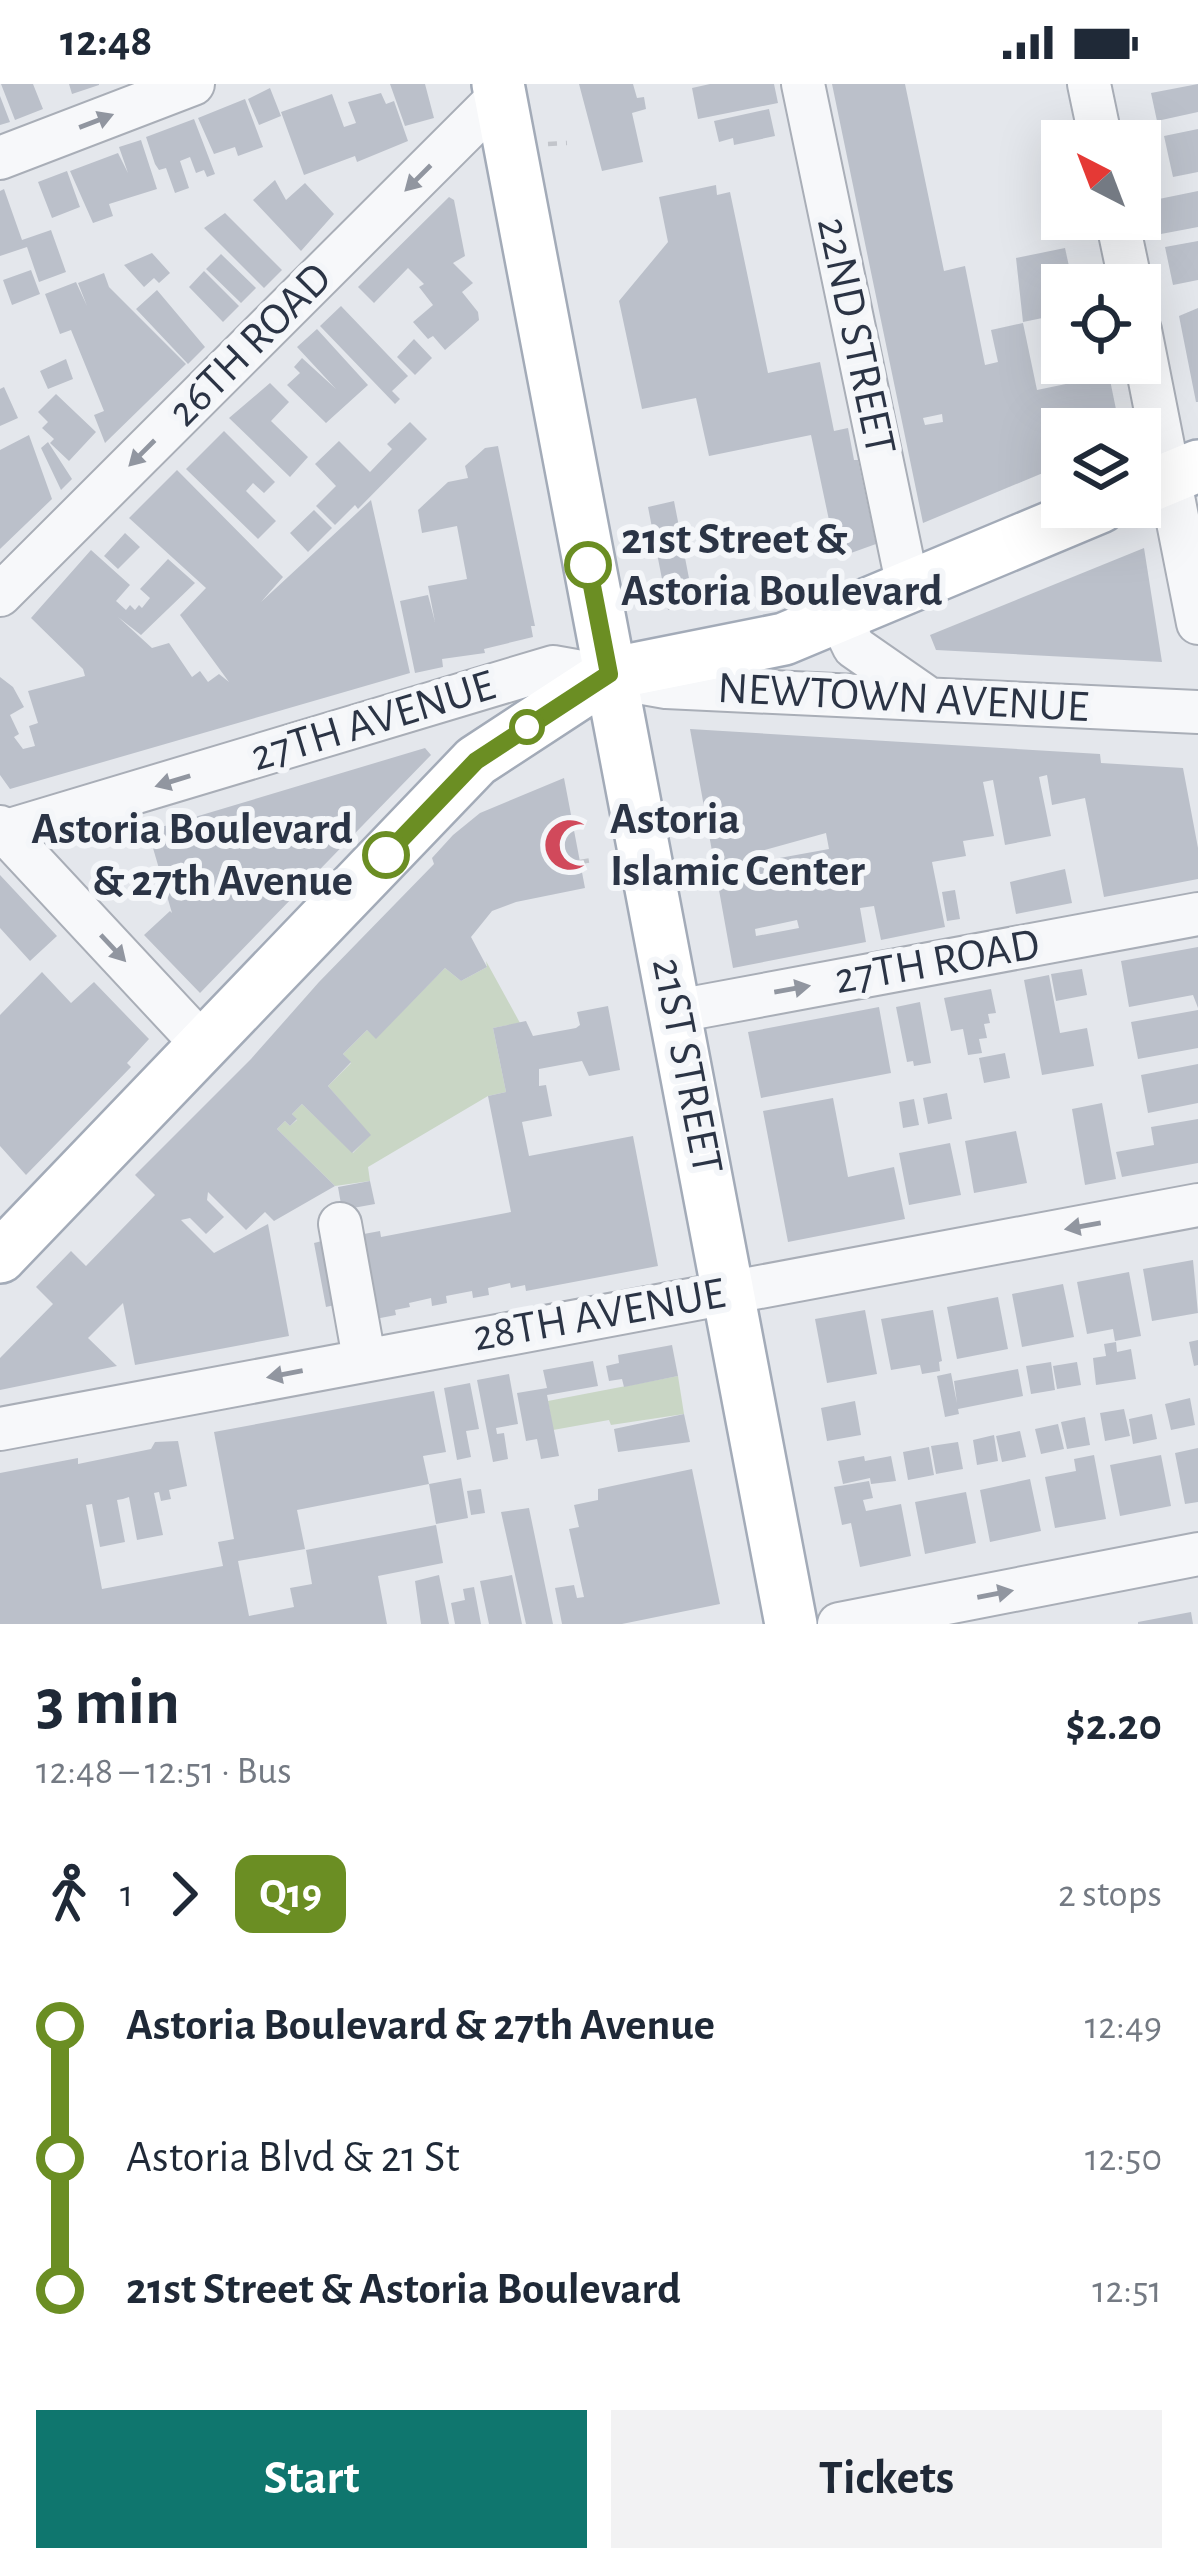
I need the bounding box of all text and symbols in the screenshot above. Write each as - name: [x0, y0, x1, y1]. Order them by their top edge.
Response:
- text: 12:48: [60, 19, 153, 64]
- one-way arrow: [79, 110, 115, 129]
- north arrow: [1041, 120, 1161, 240]
- map controls: [1041, 120, 1161, 528]
- one-way arrow: [404, 164, 432, 192]
- street label: 22ND STREET: [809, 213, 903, 459]
- street label: 26TH ROAD: [160, 255, 340, 435]
- button: locate: [1041, 264, 1161, 384]
- button: layers: [1041, 408, 1161, 528]
- one-way arrow: [128, 439, 156, 467]
- place label: 21st Street & Astoria Boulevard: [621, 517, 943, 614]
- marker: 21st Street & Astoria Boulevard: [566, 543, 610, 587]
- street label: 27TH AVENUE: [246, 663, 500, 779]
- street label: NEWTOWN AVENUE: [716, 666, 1090, 730]
- unlabelled marker: [511, 711, 543, 743]
- one-way arrow: [154, 773, 191, 791]
- place label: Astoria Islamic Center: [610, 797, 865, 894]
- place label: Astoria Boulevard & 27th Avenue: [31, 807, 353, 904]
- mosque icon: Astoria Islamic Center: [541, 816, 599, 874]
- marker: Astoria Boulevard & 27th Avenue: [364, 833, 408, 877]
- street label: 27TH ROAD: [831, 922, 1043, 1002]
- one-way arrow: [98, 934, 126, 963]
- street label: 21ST STREET: [644, 954, 730, 1178]
- one-way arrow: [774, 980, 811, 999]
- one-way arrow: [1064, 1217, 1101, 1236]
- street label: 28TH AVENUE: [470, 1271, 728, 1359]
- one-way arrow: [265, 1365, 303, 1384]
- one-way arrow: [977, 1584, 1014, 1603]
- text: 3 min: [36, 1670, 180, 1736]
- text: $2.20: [1066, 1703, 1162, 1748]
- text: 12:48 – 12:51 · Bus: [36, 1752, 292, 1791]
- icon: walk: [36, 1861, 102, 1927]
- icon: forward: [151, 1861, 217, 1927]
- text: Q19: [259, 1873, 322, 1915]
- text: 1: [120, 1875, 133, 1914]
- text: 2 stops: [1058, 1875, 1162, 1914]
- text: Astoria Boulevard & 27th Avenue: [126, 2003, 715, 2048]
- text: 12:49: [1085, 2007, 1162, 2046]
- text: Astoria Blvd & 21 St: [126, 2135, 460, 2180]
- text: 12:50: [1085, 2139, 1162, 2178]
- text: 21st Street & Astoria Boulevard: [126, 2267, 681, 2312]
- text: 12:51: [1092, 2271, 1162, 2310]
- button: Start: [36, 2410, 587, 2548]
- button: Tickets: [611, 2410, 1162, 2548]

